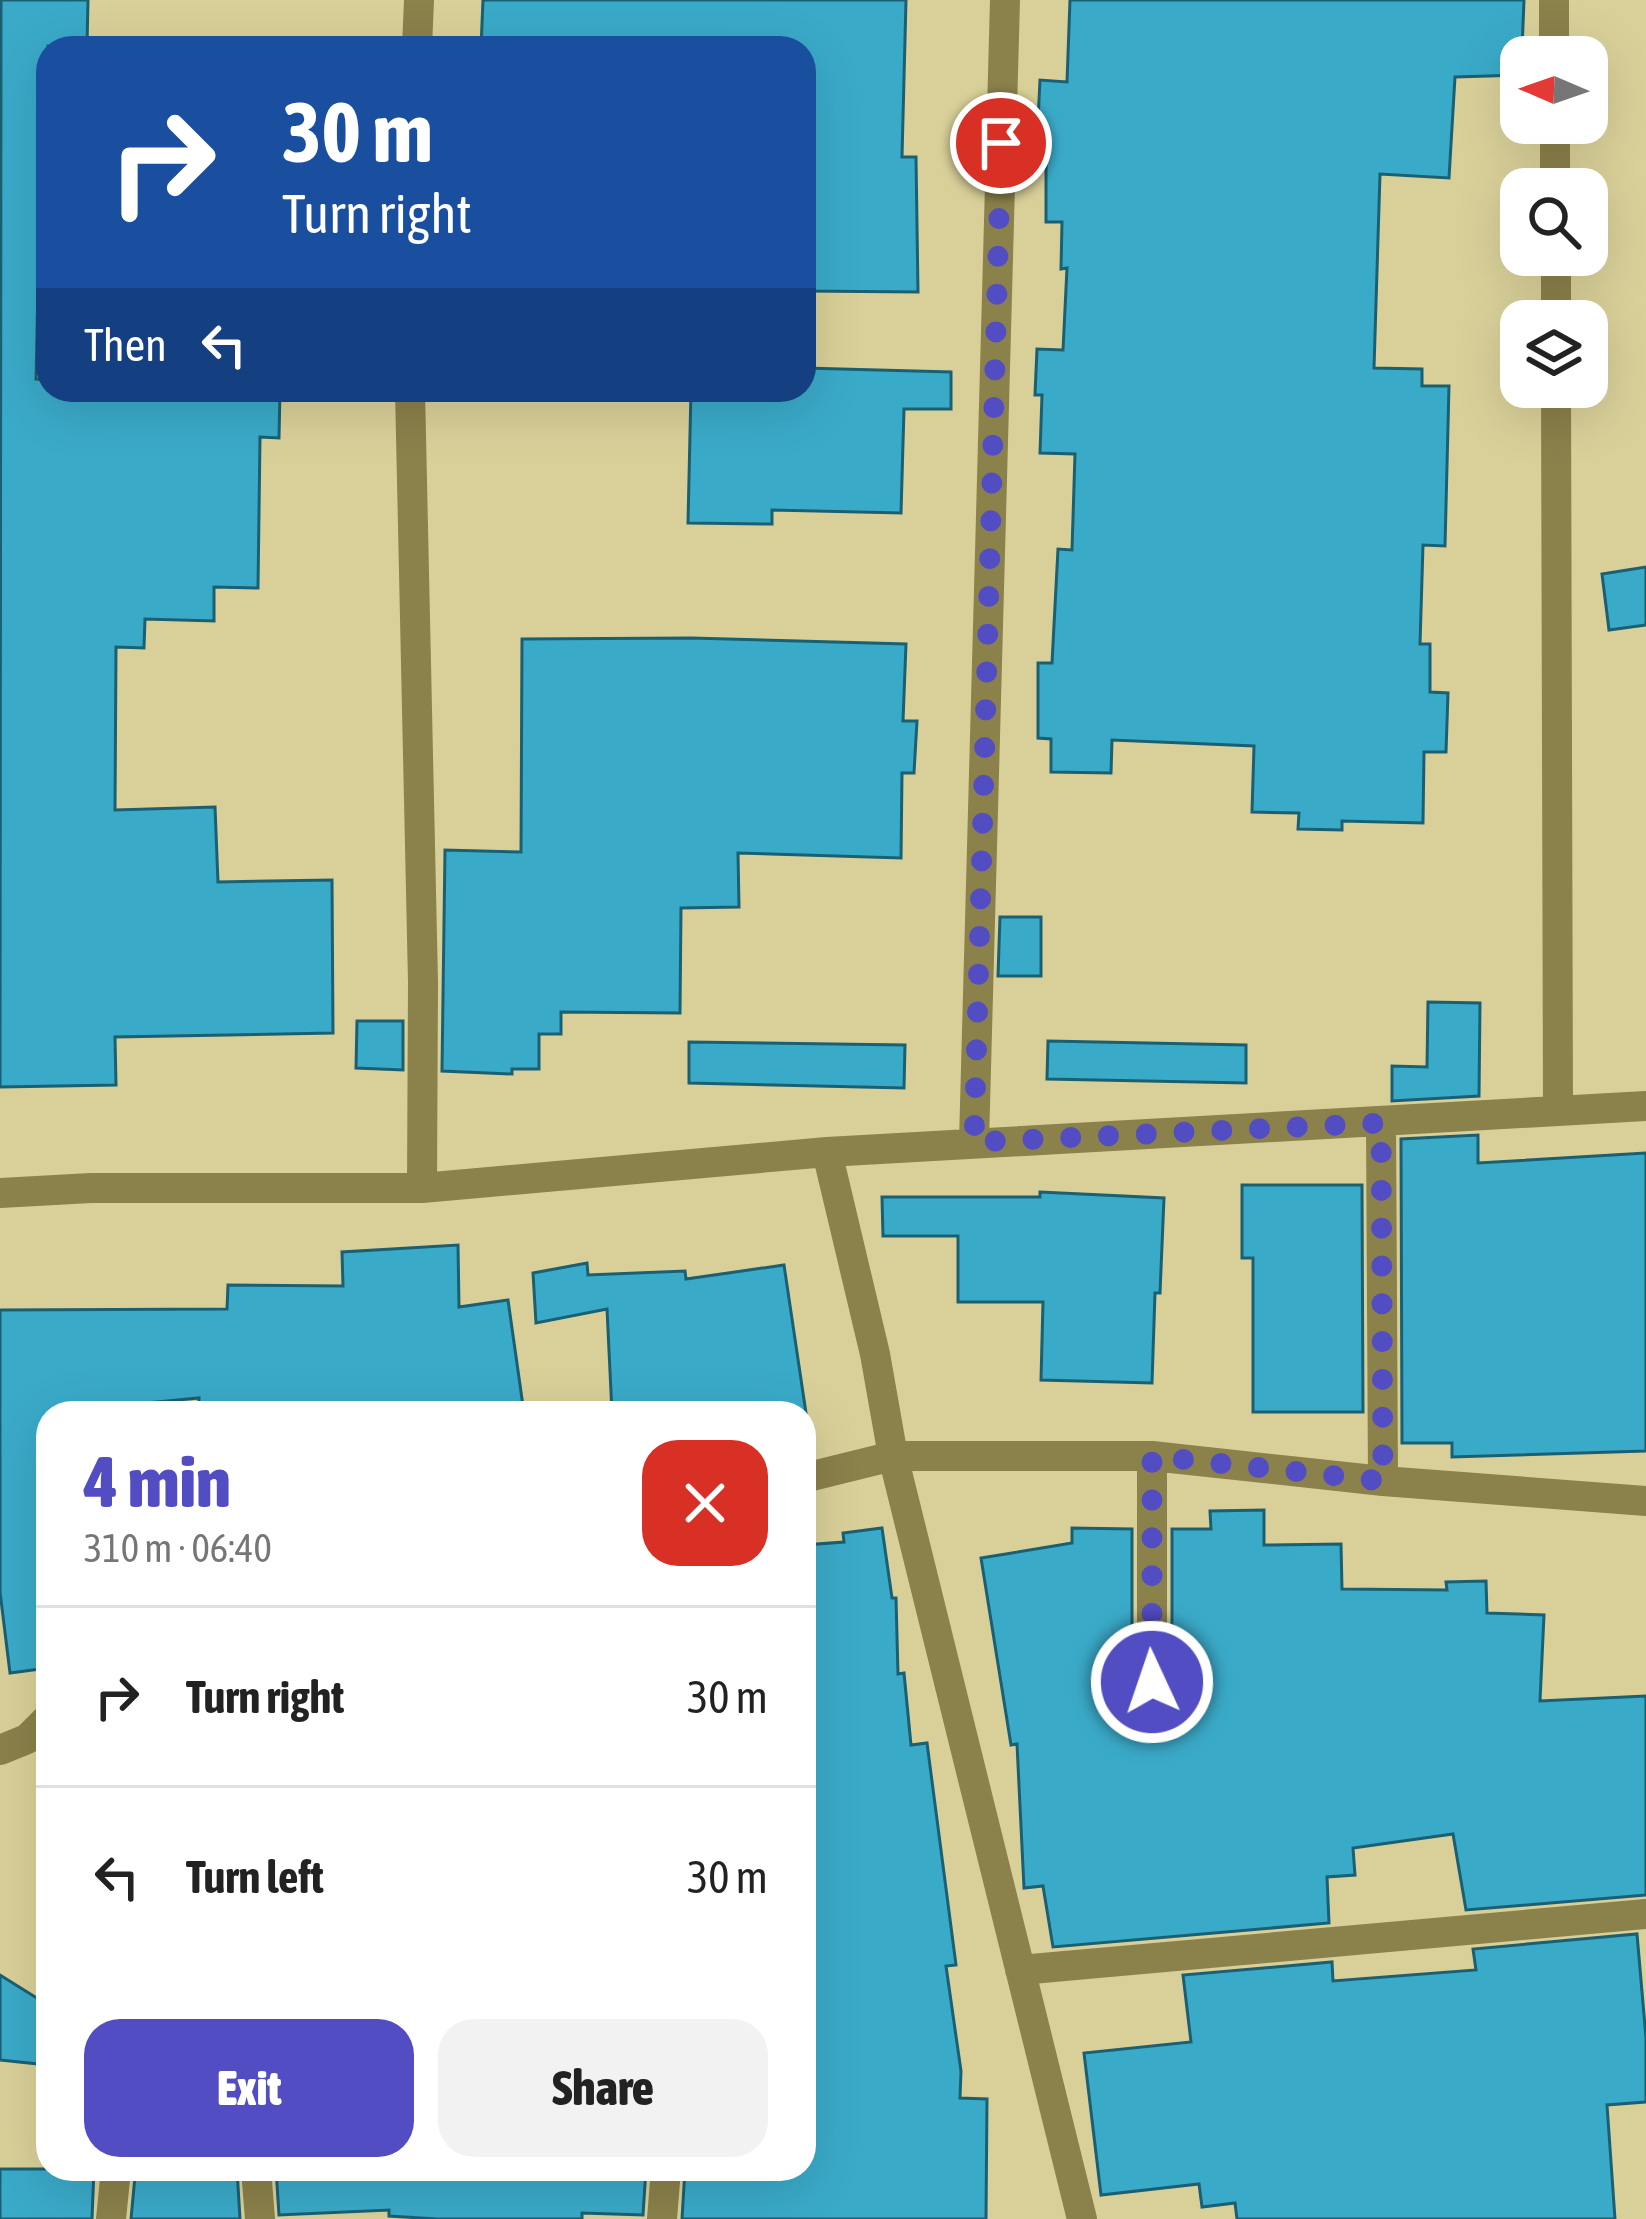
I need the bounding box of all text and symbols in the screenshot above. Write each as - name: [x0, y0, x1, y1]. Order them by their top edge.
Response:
- north arrow: [1500, 36, 1608, 144]
- map controls: [1500, 36, 1608, 408]
- icon: right: [84, 84, 240, 240]
- text: 30 m: [282, 84, 433, 180]
- pin: [950, 92, 1052, 194]
- icon: arrive: [968, 110, 1034, 176]
- button: search: [1500, 168, 1608, 276]
- text: Turn right: [282, 183, 472, 244]
- button: layers: [1500, 300, 1608, 408]
- icon: left: [191, 312, 257, 378]
- text: Then: [84, 319, 167, 371]
- text: 4 min: [84, 1440, 231, 1522]
- button: close: [642, 1440, 768, 1566]
- text: 310 m · 06:40: [84, 1526, 272, 1570]
- position arrow: [1089, 1619, 1215, 1745]
- icon: right: [84, 1664, 150, 1730]
- text: Turn right: [186, 1671, 344, 1723]
- text: 30 m: [687, 1671, 768, 1723]
- icon: left: [84, 1844, 150, 1910]
- text: Turn left: [186, 1851, 324, 1903]
- text: 30 m: [687, 1851, 768, 1903]
- button: Exit: [84, 2019, 414, 2157]
- button: Share: [438, 2019, 768, 2157]

